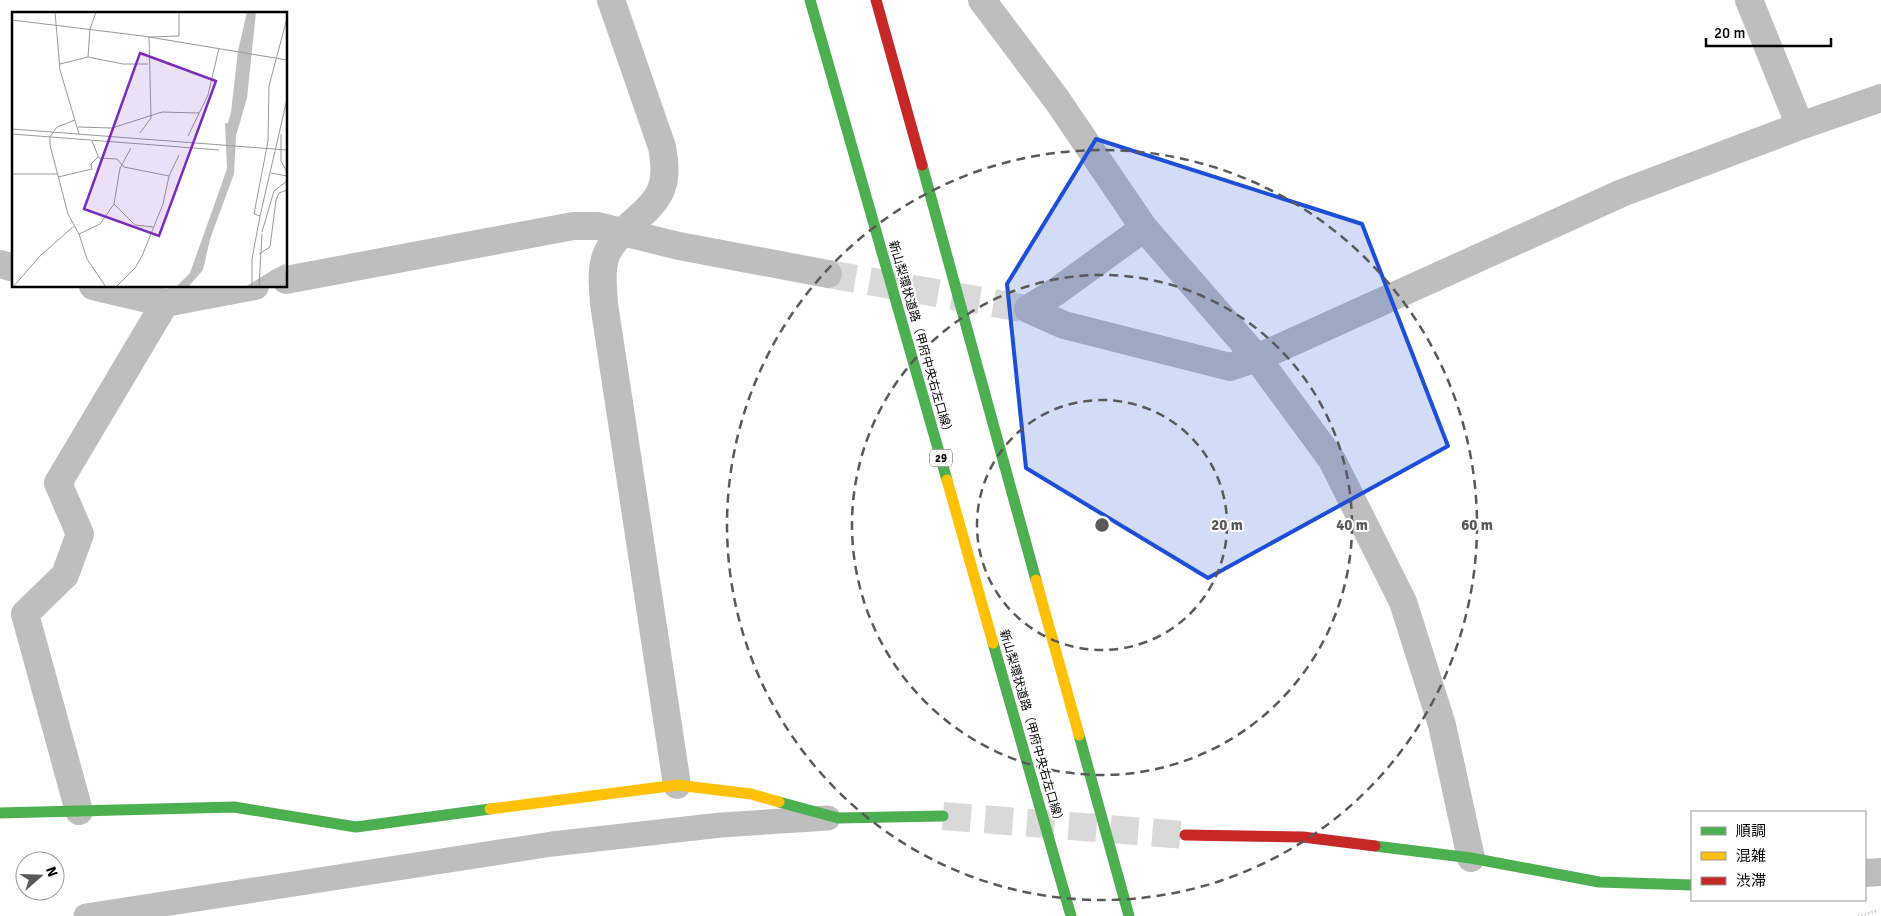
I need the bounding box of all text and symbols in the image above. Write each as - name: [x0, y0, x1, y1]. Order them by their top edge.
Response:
- inset map: [12, 12, 288, 288]
- scale bar: [1706, 15, 1831, 47]
- text: 20 m: [1714, 24, 1745, 42]
- street label: 新山梨環状道路（甲府中央右左口線）: [885, 239, 956, 439]
- road number: 29: [930, 449, 952, 466]
- centre of rings: [1093, 516, 1111, 534]
- text: 20 m: [1211, 516, 1243, 534]
- text: 40 m: [1336, 516, 1368, 534]
- text: 60 m: [1461, 516, 1493, 534]
- street label: 新山梨環状道路（甲府中央右左口線）: [996, 628, 1067, 828]
- legend: [1691, 811, 1866, 901]
- text: 順調: [1736, 822, 1766, 840]
- text: 混雑: [1736, 847, 1766, 865]
- north arrow: [15, 851, 65, 901]
- text: N: [42, 864, 61, 879]
- text: 渋滞: [1736, 872, 1766, 890]

